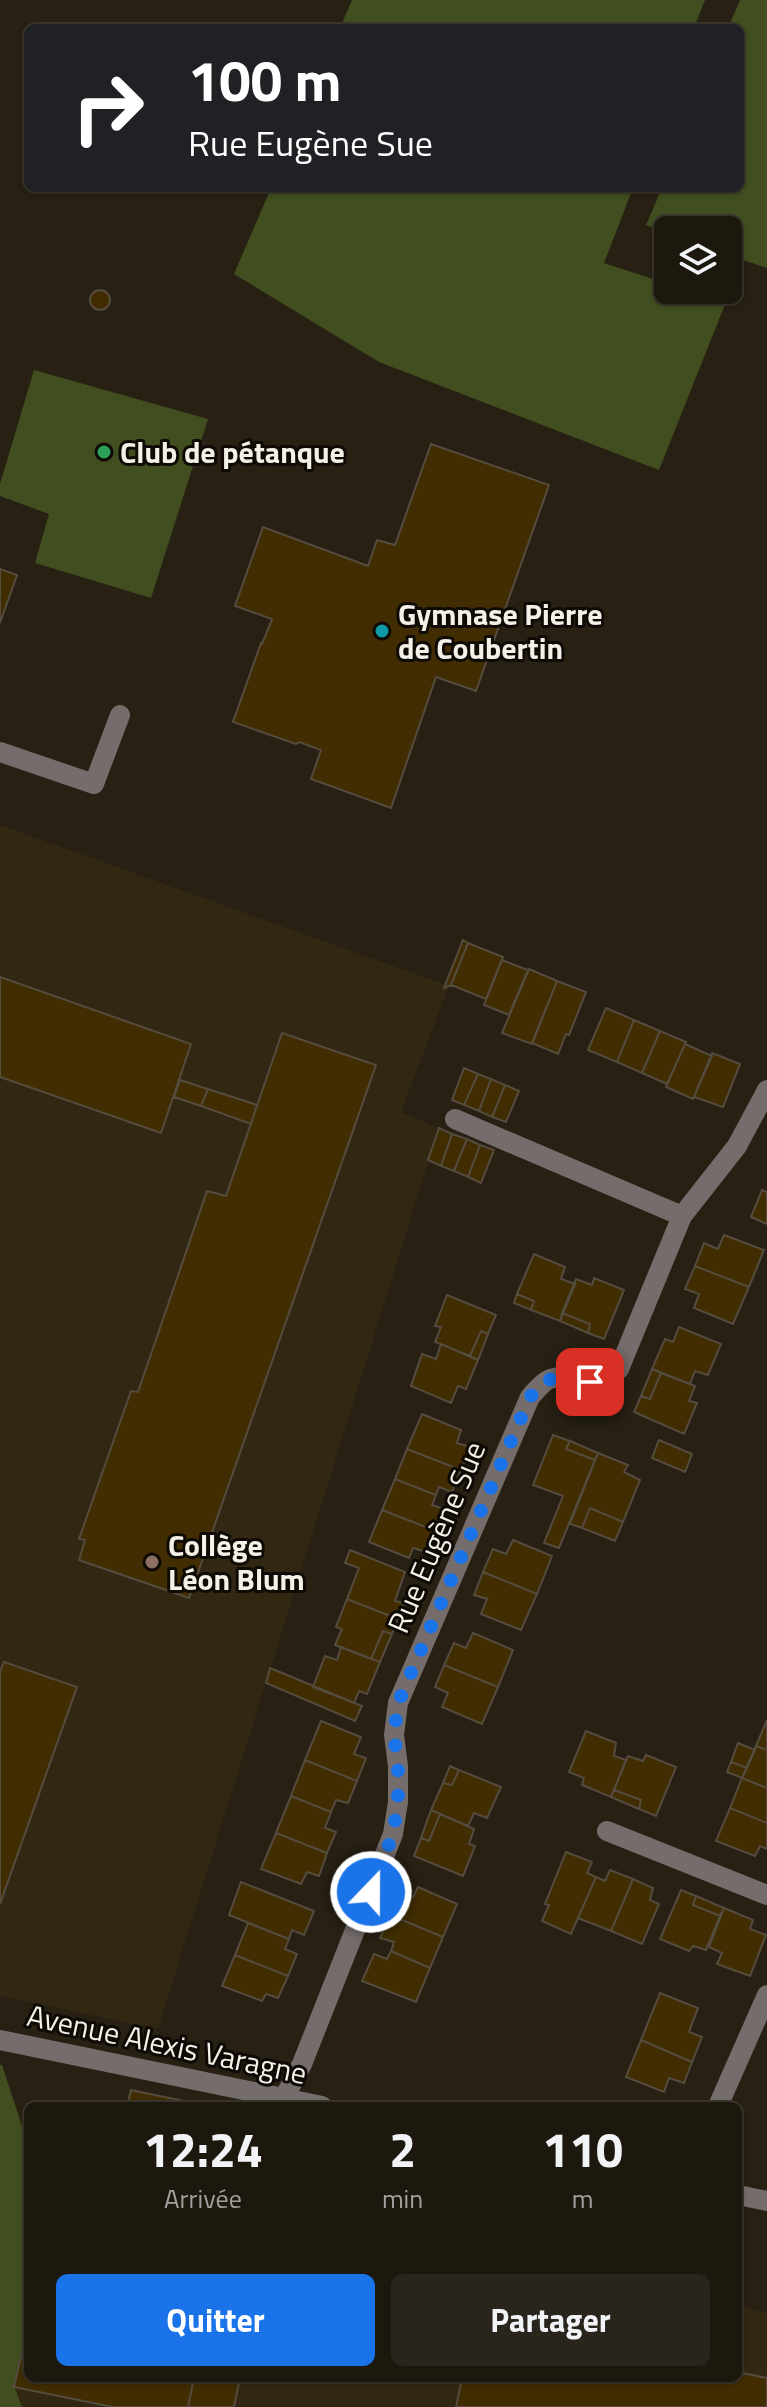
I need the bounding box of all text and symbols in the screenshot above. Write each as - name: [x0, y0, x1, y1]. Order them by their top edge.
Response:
- text: 100 m: [188, 38, 341, 123]
- icon: right: [56, 56, 160, 160]
- text: Rue Eugène Sue: [188, 115, 433, 170]
- map controls: [654, 216, 742, 304]
- button: layers: [654, 216, 742, 304]
- place label: Club de pétanque: [120, 429, 345, 475]
- marker: Club de pétanque: [95, 443, 113, 461]
- place label: Gymnase Pierre de Coubertin: [398, 591, 603, 671]
- marker: Gymnase Pierre de Coubertin: [373, 622, 391, 640]
- pin: [556, 1348, 624, 1416]
- icon: arrive: [568, 1360, 612, 1404]
- street label: Rue Eugène Sue: [375, 1434, 497, 1640]
- place label: Collège Léon Blum: [168, 1522, 305, 1602]
- marker: Collège Léon Blum: [143, 1553, 161, 1571]
- position arrow: [329, 1850, 413, 1934]
- street label: Avenue Alexis Varagne: [23, 1992, 311, 2096]
- text: 12:24: [143, 2113, 263, 2186]
- text: 2: [389, 2113, 416, 2186]
- text: 110: [542, 2113, 623, 2186]
- text: Arrivée: [164, 2179, 242, 2218]
- text: min: [382, 2179, 423, 2218]
- text: m: [572, 2179, 594, 2218]
- button: Quitter: [56, 2274, 375, 2366]
- button: Partager: [391, 2274, 710, 2366]

